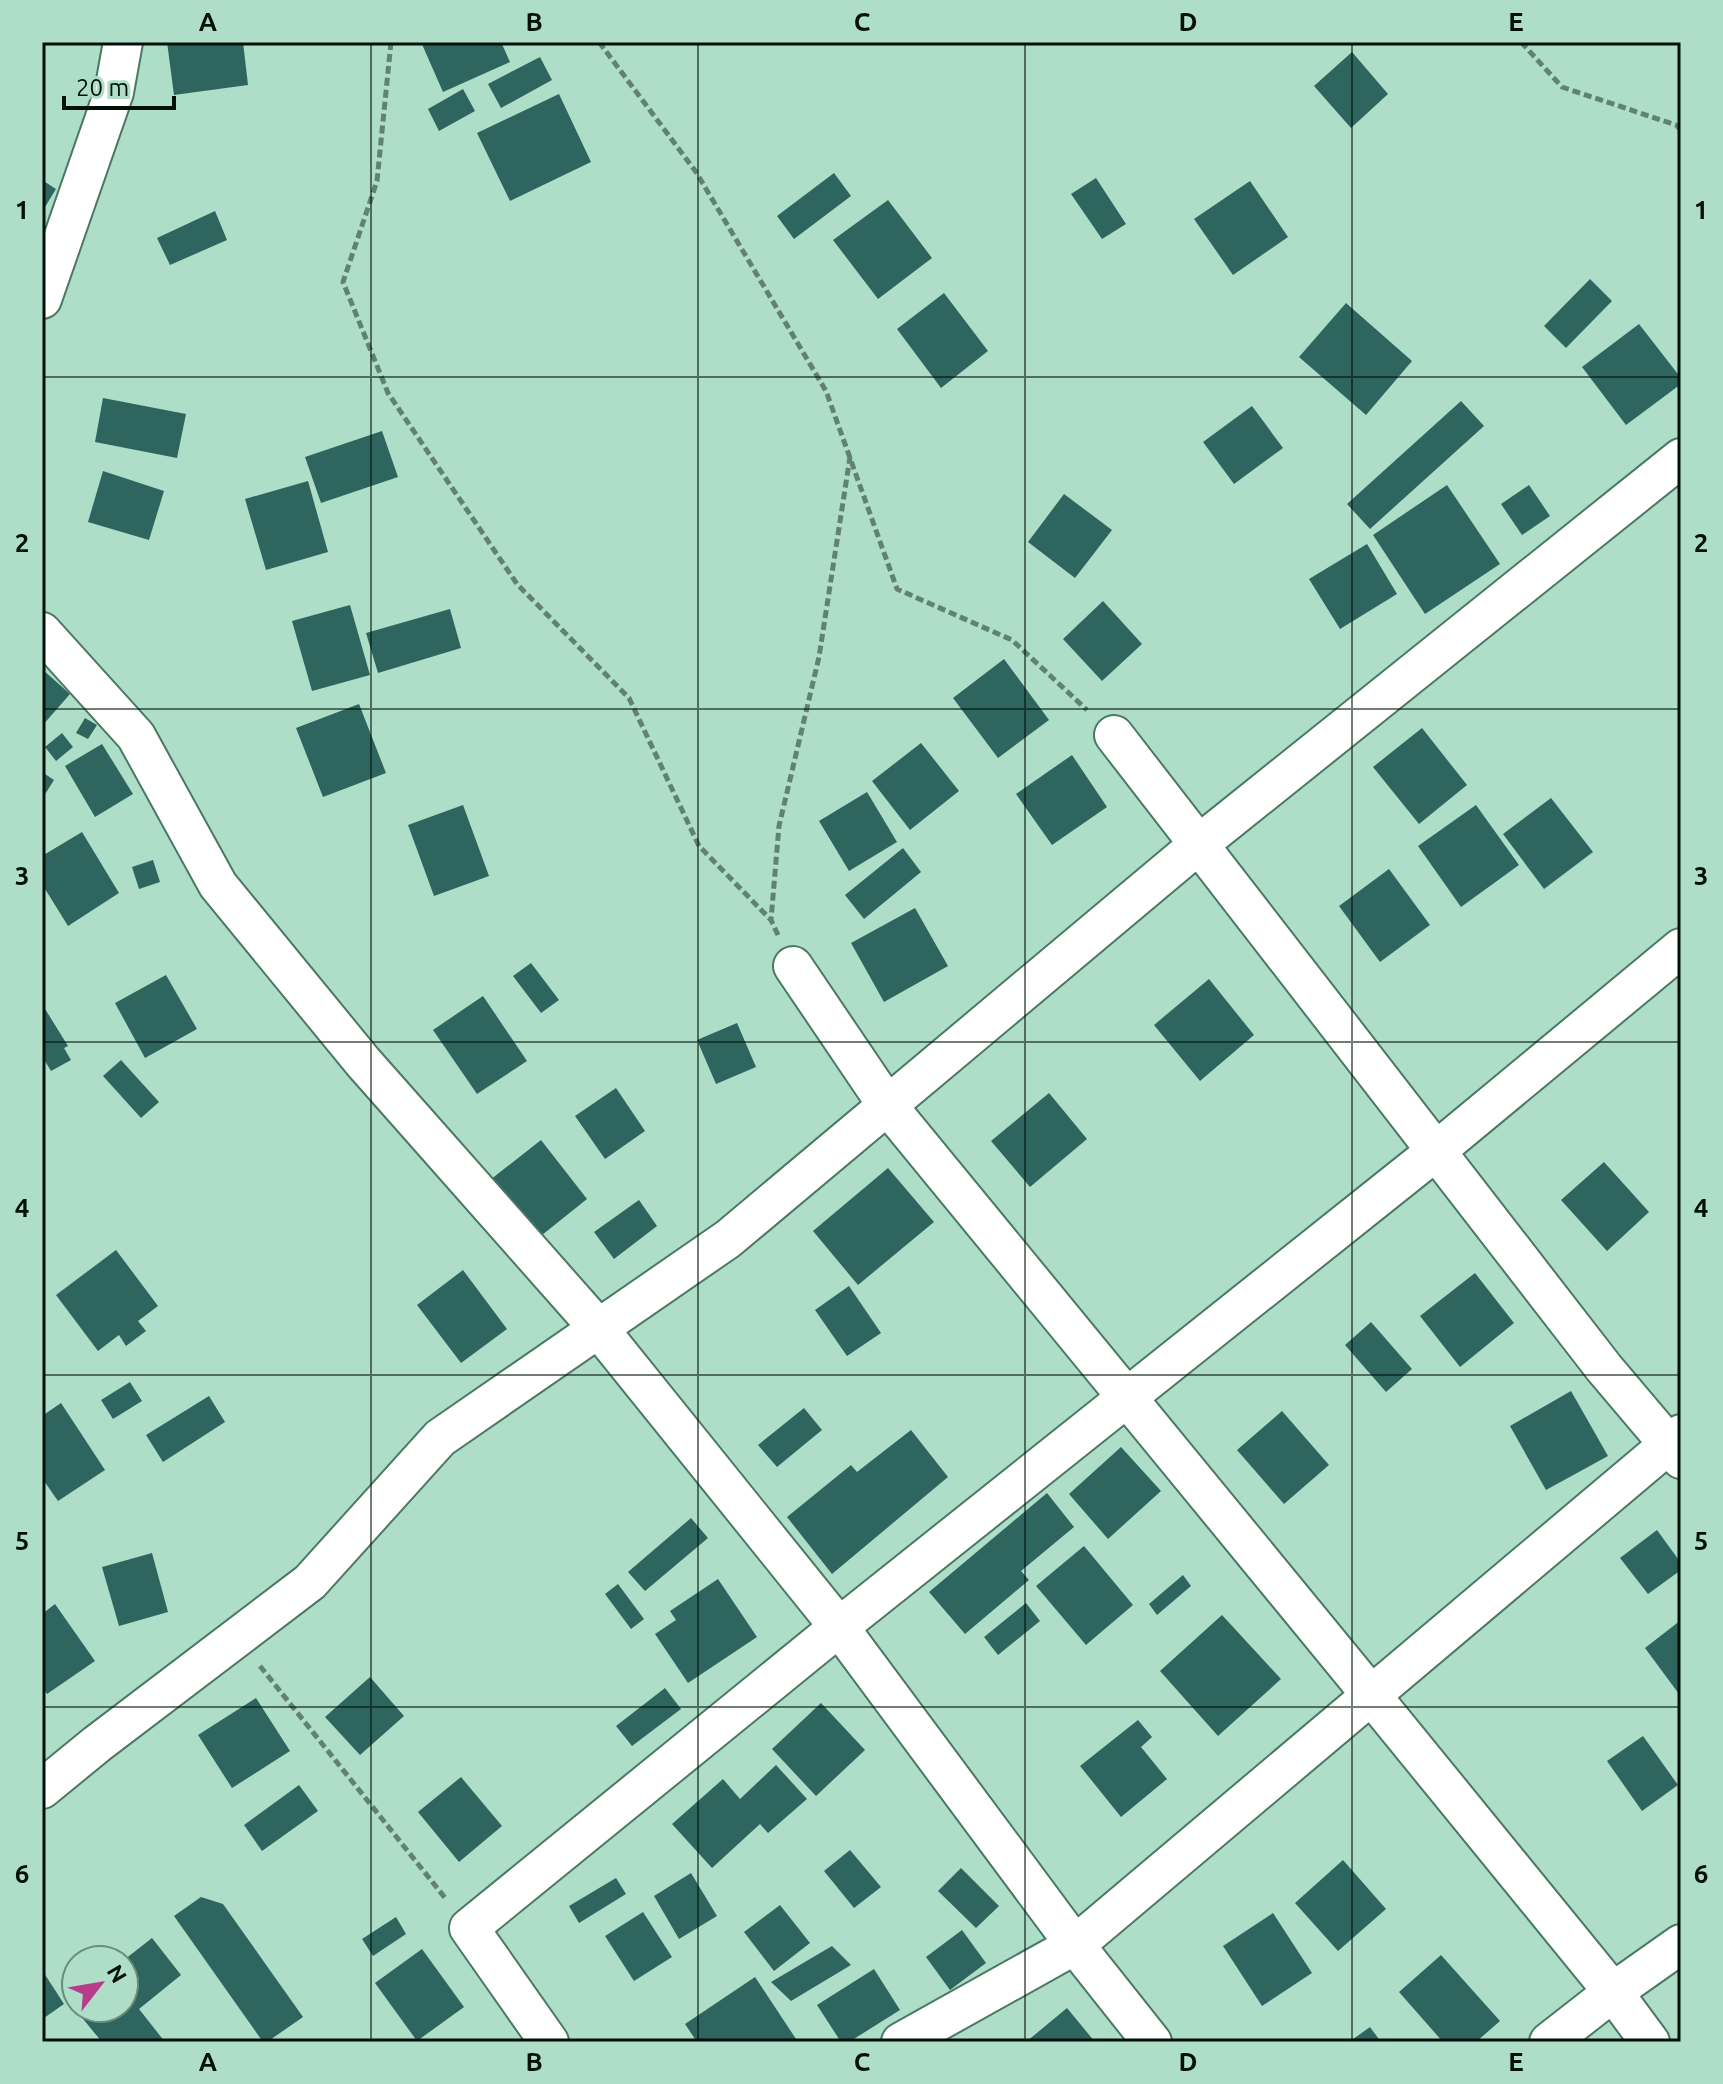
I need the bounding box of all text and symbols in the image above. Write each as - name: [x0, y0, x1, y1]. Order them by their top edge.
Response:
- text: A: [199, 7, 218, 36]
- text: B: [525, 7, 543, 36]
- text: C: [854, 7, 871, 36]
- text: D: [1179, 7, 1197, 36]
- text: E: [1508, 7, 1524, 36]
- scale bar: [64, 60, 174, 110]
- text: 20 m: [76, 74, 129, 101]
- text: 1: [15, 195, 29, 224]
- text: 1: [1694, 195, 1708, 224]
- text: 2: [15, 528, 29, 557]
- text: 2: [1694, 528, 1708, 557]
- text: 3: [15, 861, 29, 890]
- text: 3: [1694, 861, 1708, 890]
- text: 4: [15, 1193, 29, 1222]
- text: 4: [1694, 1193, 1708, 1222]
- text: 5: [15, 1526, 29, 1555]
- text: 5: [1694, 1526, 1708, 1555]
- text: 6: [15, 1859, 29, 1888]
- text: 6: [1694, 1859, 1708, 1888]
- north arrow: [60, 1944, 140, 2024]
- text: N: [103, 1960, 133, 1987]
- text: A: [199, 2047, 218, 2076]
- text: B: [525, 2047, 543, 2076]
- text: C: [854, 2047, 871, 2076]
- text: D: [1179, 2047, 1197, 2076]
- text: E: [1508, 2047, 1524, 2076]

